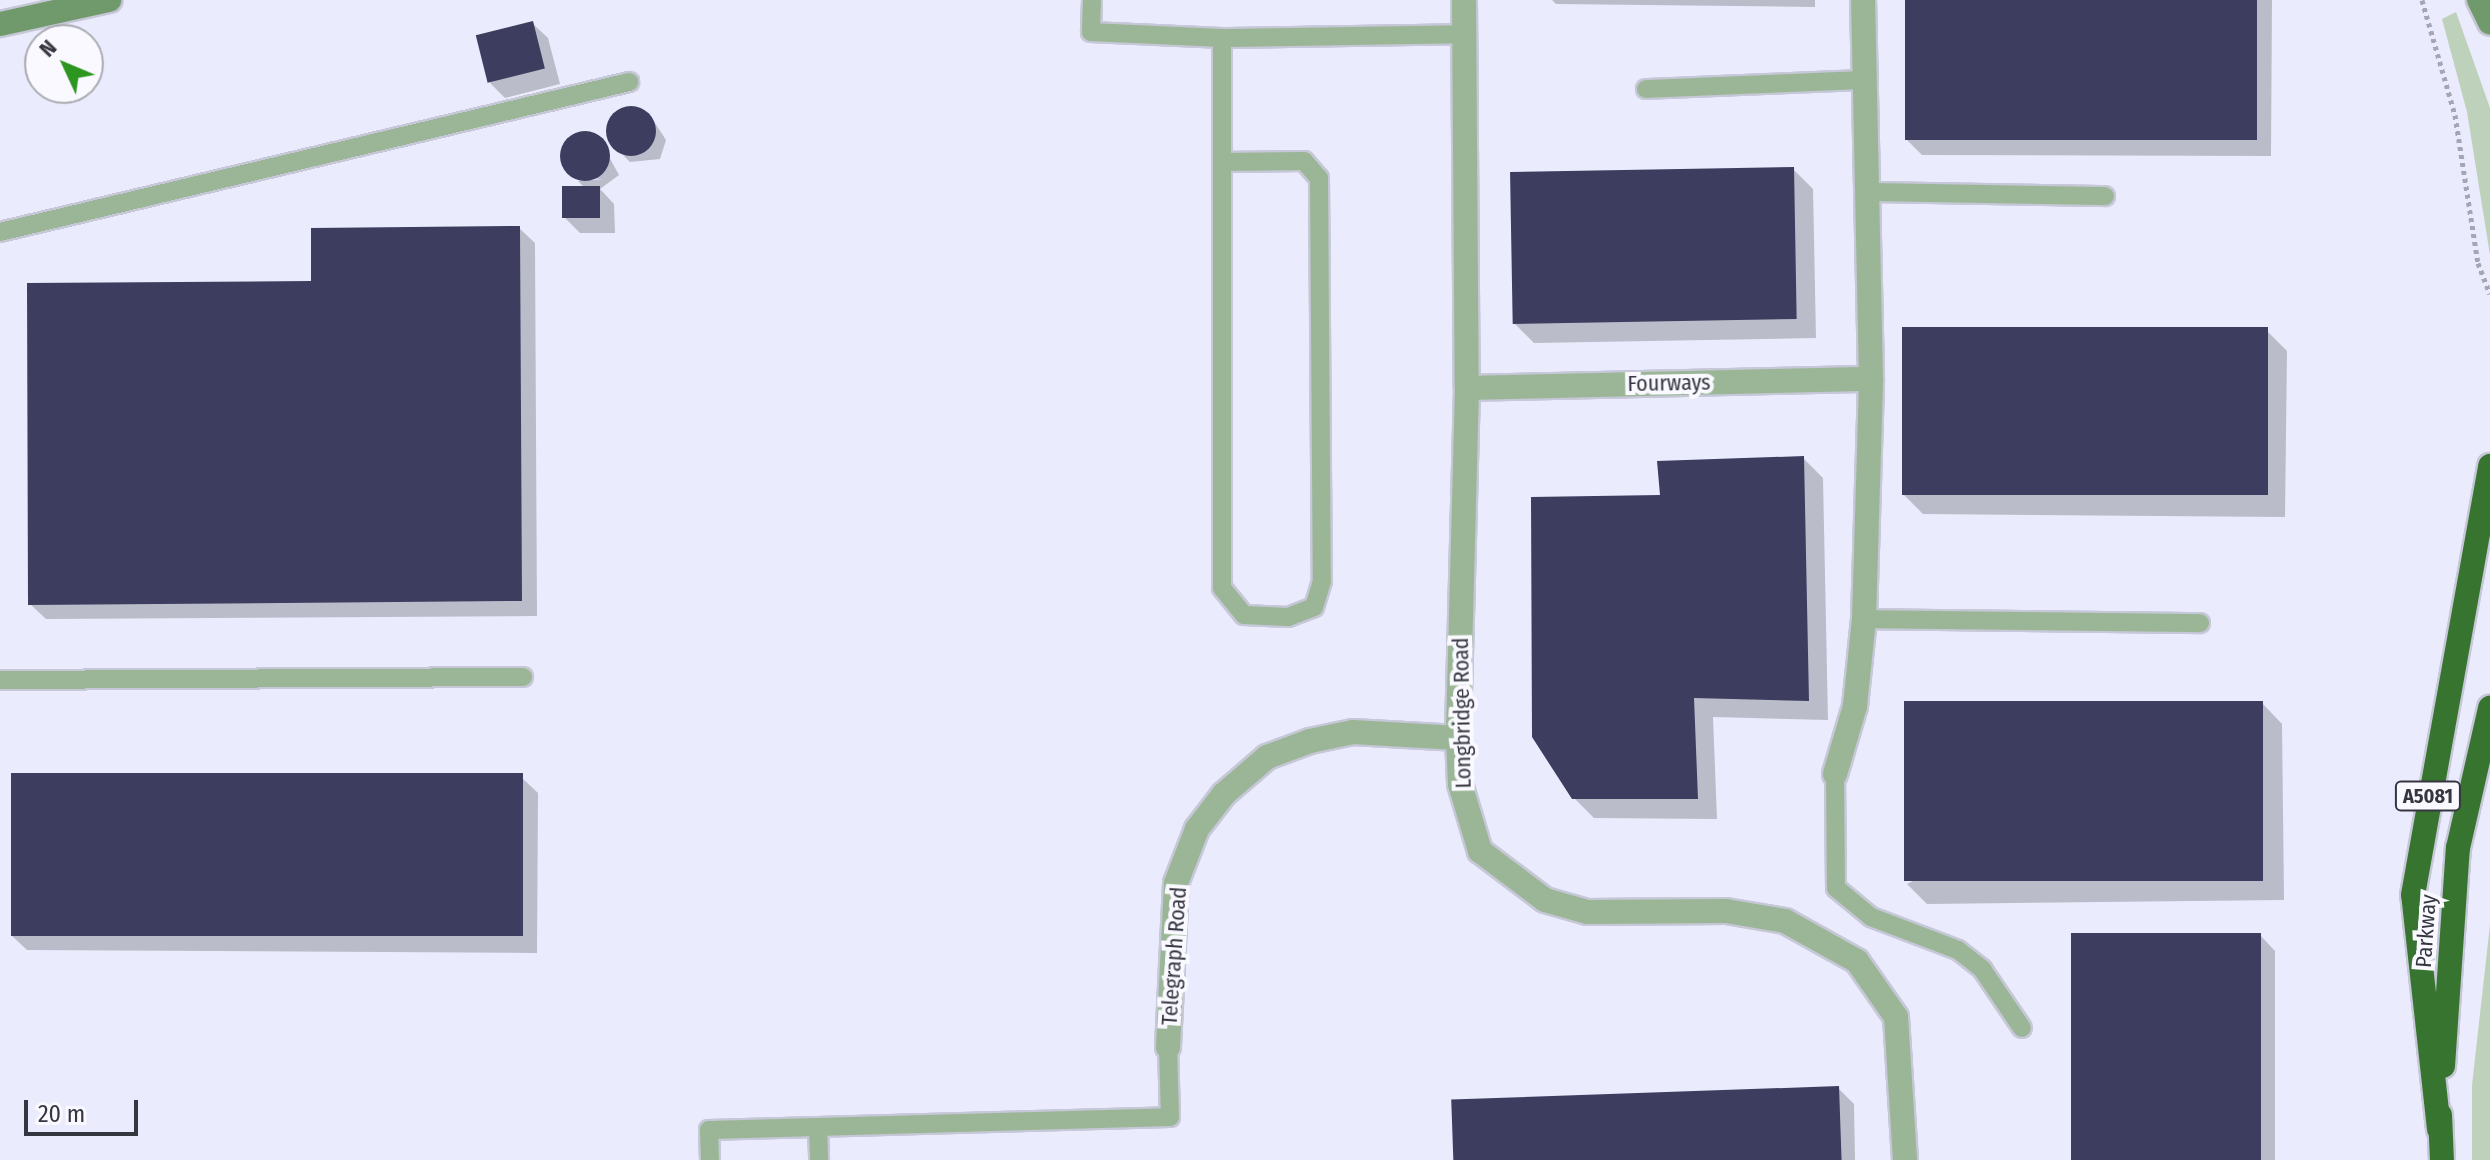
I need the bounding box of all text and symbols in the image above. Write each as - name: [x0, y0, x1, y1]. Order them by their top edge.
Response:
- north arrow: [24, 24, 104, 104]
- text: N: [34, 34, 62, 62]
- street label: Fourways: [1627, 369, 1711, 397]
- street label: Longbridge Road: [1447, 637, 1477, 789]
- road number: A5081: [2394, 780, 2462, 812]
- street label: Telegraph Road: [1156, 886, 1192, 1026]
- street label: Parkway: [2410, 893, 2442, 969]
- scale bar: [28, 1084, 142, 1134]
- text: 20 m: [38, 1100, 85, 1128]

